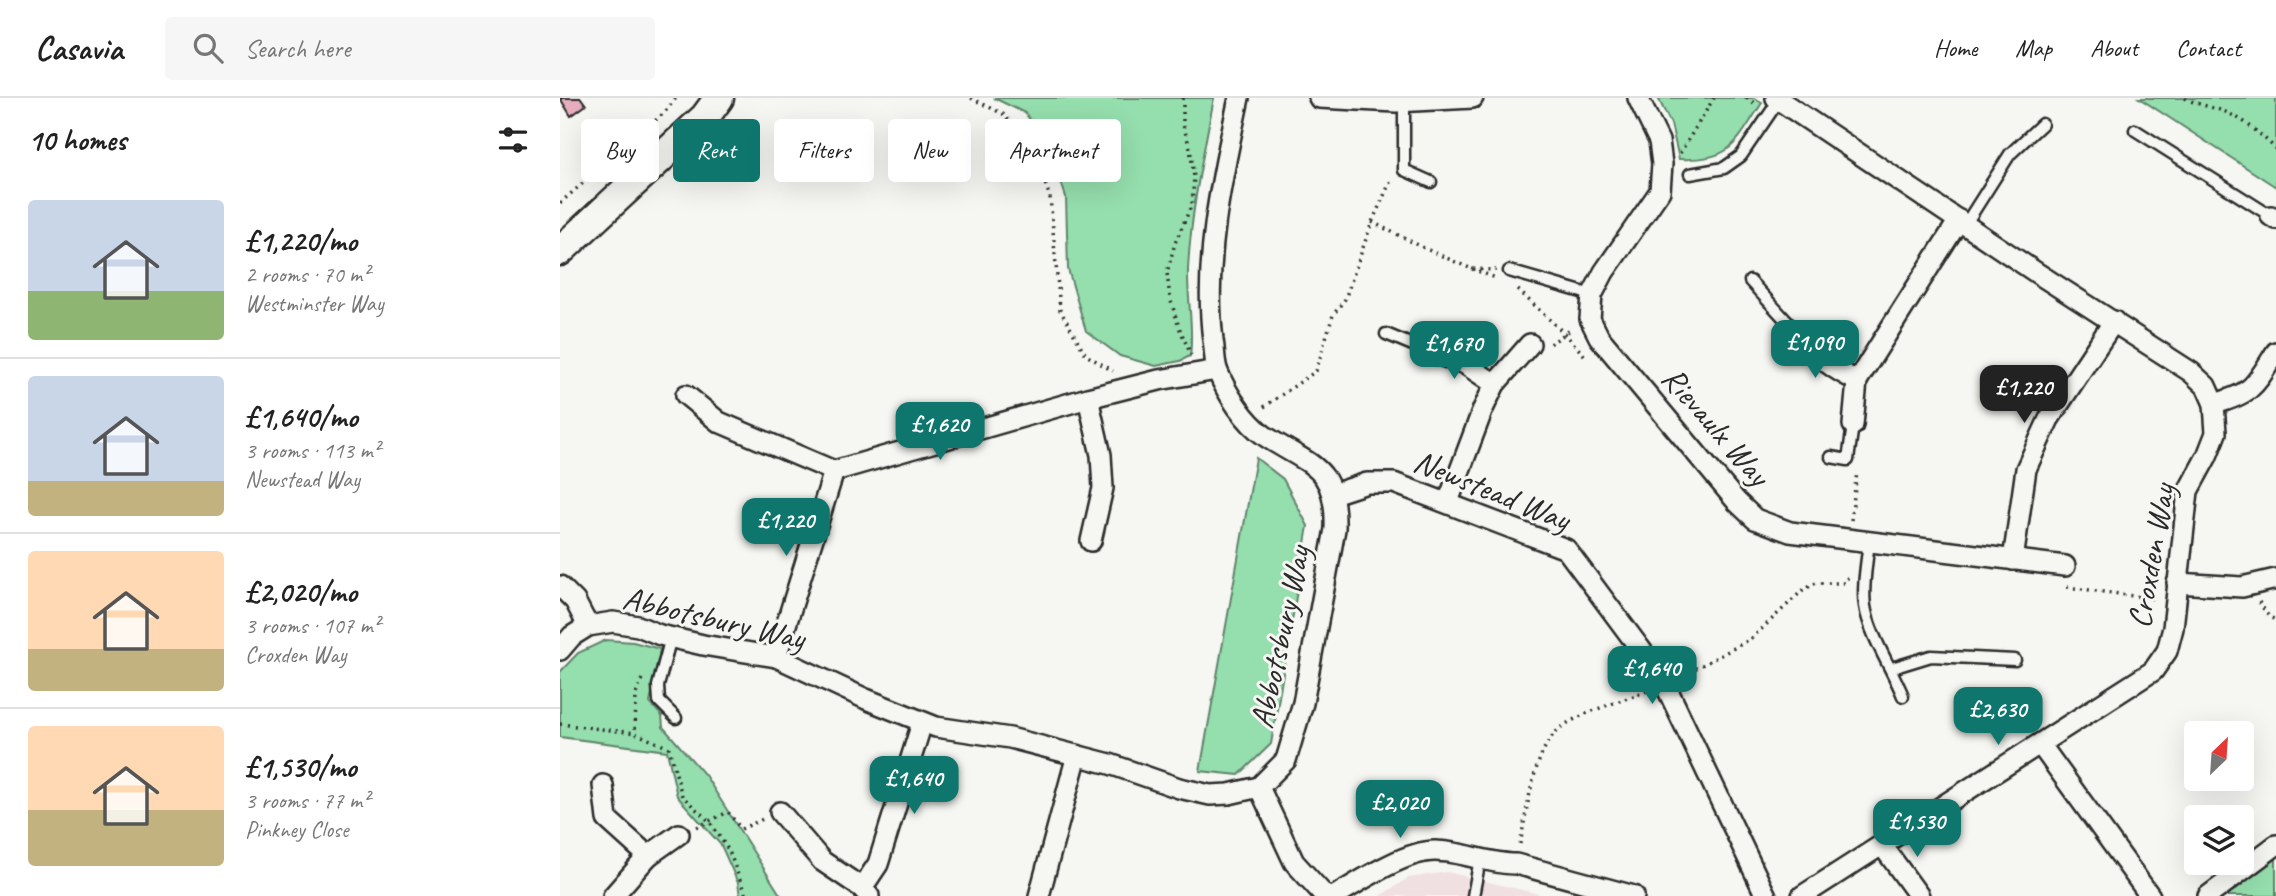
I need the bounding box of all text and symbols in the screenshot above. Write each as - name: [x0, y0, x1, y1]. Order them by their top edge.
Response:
- search box: [165, 17, 655, 80]
- text: Casavia: [35, 27, 123, 69]
- icon: search: [189, 29, 227, 67]
- text: Search here: [245, 32, 351, 65]
- text: Home: [1934, 33, 1977, 63]
- text: Map: [2015, 33, 2052, 63]
- text: About: [2090, 33, 2138, 63]
- text: Contact: [2176, 33, 2241, 63]
- chip: Buy: [581, 119, 659, 182]
- chip: Rent: [673, 119, 760, 182]
- chip: Filters: [774, 119, 874, 182]
- chip: New: [888, 119, 971, 182]
- chip: Apartment: [985, 119, 1121, 182]
- text: 10 homes: [28, 121, 126, 159]
- icon: filters: [494, 121, 532, 159]
- text: £1,220/mo: [245, 222, 357, 260]
- icon: home: [84, 228, 168, 312]
- text: 2 rooms · 70 m²: [245, 260, 369, 289]
- text: Westminster Way: [245, 289, 383, 318]
- pin: £1,090: [1758, 320, 1872, 380]
- pin: £1,670: [1397, 322, 1511, 381]
- text: £1,090: [1787, 328, 1843, 357]
- text: £1,670: [1426, 329, 1482, 358]
- street label: Rievaulx Way: [1653, 358, 1781, 496]
- pin: £1,220: [1967, 366, 2081, 425]
- text: £1,220: [1996, 373, 2052, 402]
- text: £1,640/mo: [245, 398, 358, 436]
- pin: £1,620: [883, 402, 997, 462]
- icon: home: [84, 404, 168, 488]
- text: £1,620: [912, 410, 968, 439]
- text: 3 rooms · 113 m²: [245, 436, 380, 465]
- street label: Newstead Way: [1408, 440, 1579, 541]
- text: Newstead Way: [245, 465, 360, 494]
- street label: Croxden Way: [2118, 478, 2185, 631]
- pin: £1,220: [729, 498, 843, 558]
- text: £1,220: [758, 506, 814, 535]
- street label: Abbotsbury Way: [1240, 539, 1320, 732]
- text: £2,020/mo: [245, 573, 357, 611]
- street label: Abbotsbury Way: [619, 577, 812, 660]
- icon: home: [84, 579, 168, 663]
- text: 3 rooms · 107 m²: [245, 611, 380, 640]
- text: Croxden Way: [245, 640, 346, 669]
- pin: £1,640: [1595, 646, 1709, 706]
- text: £1,640: [1624, 654, 1680, 683]
- pin: £2,630: [1941, 688, 2055, 747]
- text: £2,630: [1970, 695, 2026, 724]
- north arrow: [2184, 721, 2254, 791]
- map controls: [2184, 721, 2254, 875]
- text: £1,530/mo: [245, 748, 356, 786]
- icon: home: [84, 754, 168, 838]
- pin: £1,640: [857, 756, 971, 816]
- text: £1,640: [886, 764, 942, 793]
- pin: £2,020: [1343, 780, 1457, 840]
- text: 3 rooms · 77 m²: [245, 786, 369, 815]
- text: £2,020: [1372, 788, 1428, 817]
- pin: £1,530: [1860, 800, 1974, 859]
- button: layers: [2184, 805, 2254, 875]
- text: £1,530: [1889, 807, 1945, 836]
- text: Pinkney Close: [245, 815, 348, 844]

